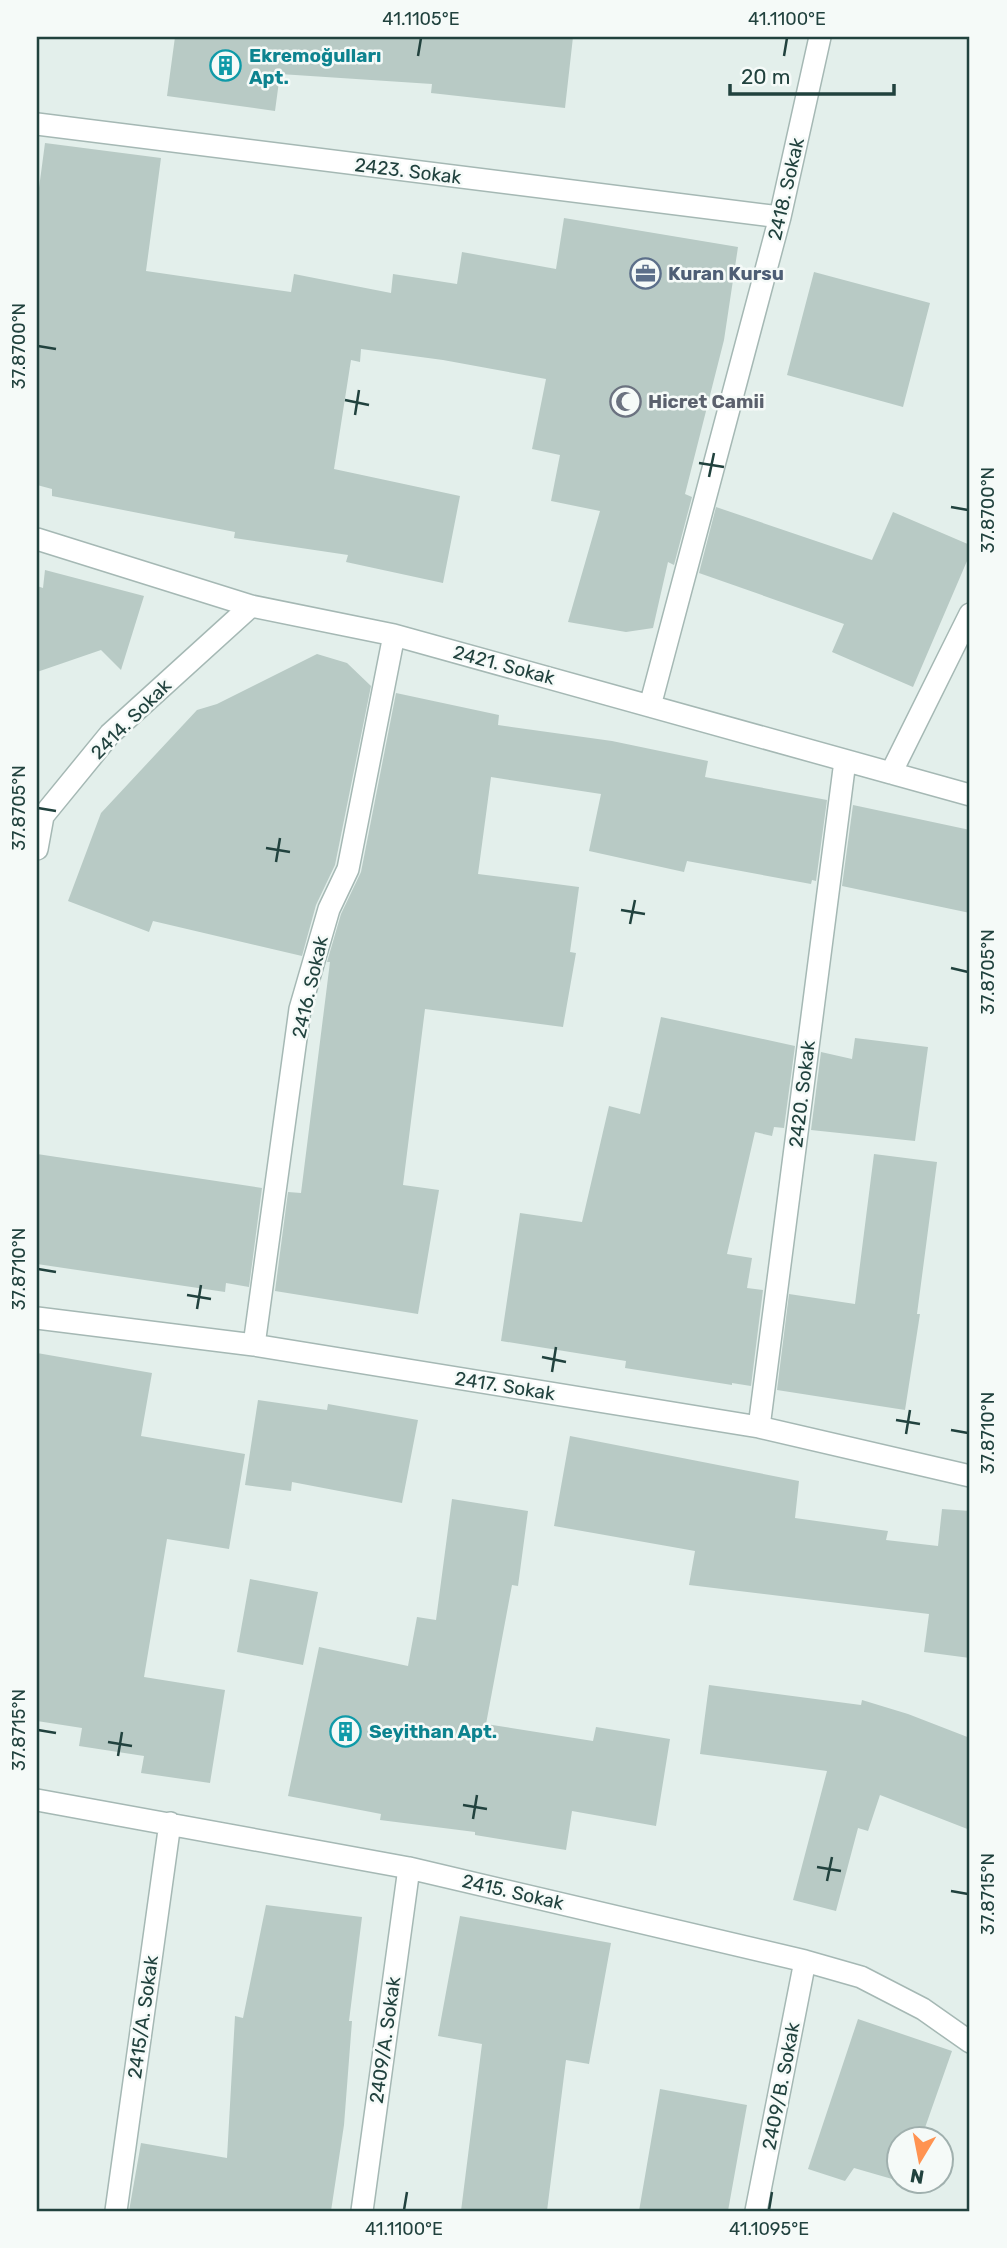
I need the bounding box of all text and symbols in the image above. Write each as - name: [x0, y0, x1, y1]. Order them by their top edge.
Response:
- text: 41.1105°E: [382, 8, 460, 30]
- text: 41.1100°E: [748, 8, 826, 30]
- place label: Ekremoğulları Apt.: [249, 44, 381, 89]
- building icon: Ekremoğulları Apt.: [209, 49, 243, 83]
- scale bar: [730, 52, 895, 96]
- text: 20 m: [741, 64, 790, 89]
- street label: 2418. Sokak: [763, 135, 809, 242]
- street label: 2423. Sokak: [353, 153, 463, 189]
- office icon: Kuran Kursu: [628, 256, 662, 290]
- place label: Kuran Kursu: [668, 262, 784, 285]
- text: 37.8700°N: [8, 303, 30, 389]
- mosque icon: Hicret Camii: [608, 384, 642, 418]
- place label: Hicret Camii: [648, 390, 764, 413]
- text: 37.8700°N: [977, 467, 999, 553]
- street label: 2421. Sokak: [451, 640, 557, 690]
- street label: 2414. Sokak: [86, 674, 176, 764]
- text: 37.8705°N: [8, 765, 30, 851]
- text: 37.8705°N: [977, 929, 999, 1015]
- street label: 2416. Sokak: [287, 934, 333, 1040]
- street label: 2420. Sokak: [784, 1039, 820, 1149]
- text: 37.8710°N: [8, 1228, 30, 1310]
- street label: 2417. Sokak: [453, 1367, 557, 1405]
- text: 37.8710°N: [977, 1392, 999, 1474]
- text: 37.8715°N: [8, 1689, 30, 1771]
- building icon: Seyithan Apt.: [329, 1714, 363, 1748]
- place label: Seyithan Apt.: [369, 1720, 497, 1743]
- text: 37.8715°N: [977, 1853, 999, 1935]
- street label: 2415. Sokak: [460, 1869, 566, 1915]
- street label: 2415/A. Sokak: [123, 1954, 163, 2080]
- street label: 2409/A. Sokak: [365, 1975, 405, 2105]
- street label: 2409/B. Sokak: [757, 2020, 805, 2152]
- north arrow: [884, 2126, 954, 2196]
- text: N: [908, 2164, 926, 2189]
- text: 41.1100°E: [365, 2218, 443, 2240]
- text: 41.1095°E: [729, 2218, 809, 2240]

